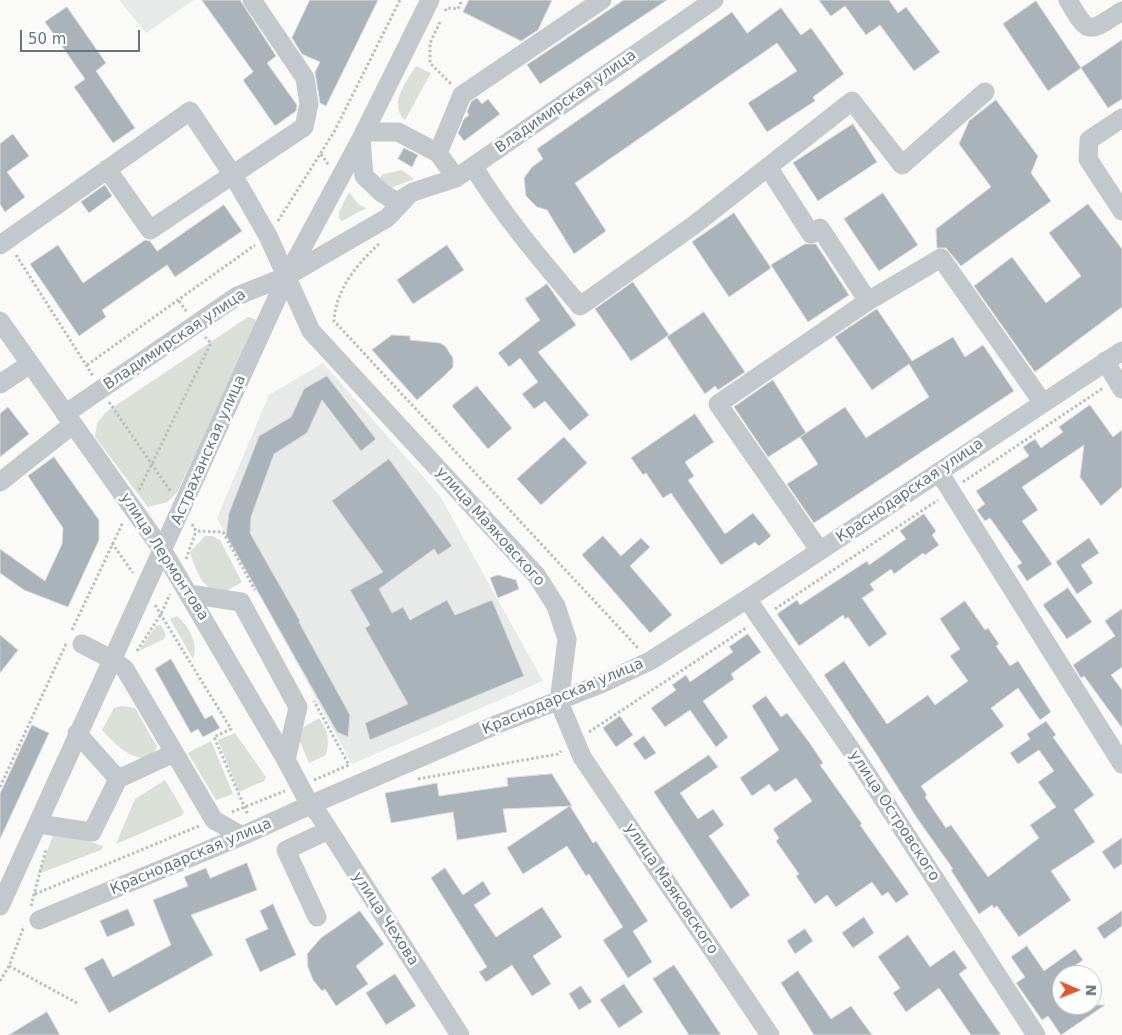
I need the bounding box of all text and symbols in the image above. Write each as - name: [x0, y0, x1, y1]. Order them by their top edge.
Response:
- scale bar: [22, 20, 142, 52]
- text: 50 m: [28, 30, 66, 48]
- street label: Владимирская улица: [492, 47, 640, 157]
- street label: Владимирская улица: [100, 286, 250, 394]
- street label: Астраханская улица: [168, 372, 250, 528]
- street label: Краснодарская улица: [833, 435, 987, 547]
- street label: улица Маяковского: [432, 464, 548, 590]
- street label: улица Лермонтова: [116, 490, 212, 624]
- street label: Краснодарская улица: [480, 655, 646, 739]
- street label: улица Островского: [845, 747, 943, 885]
- street label: Краснодарская улица: [108, 815, 274, 899]
- street label: улица Маяковского: [620, 820, 722, 958]
- street label: улица Чехова: [348, 869, 422, 969]
- north arrow: [1052, 965, 1102, 1015]
- text: N: [1083, 984, 1099, 996]

